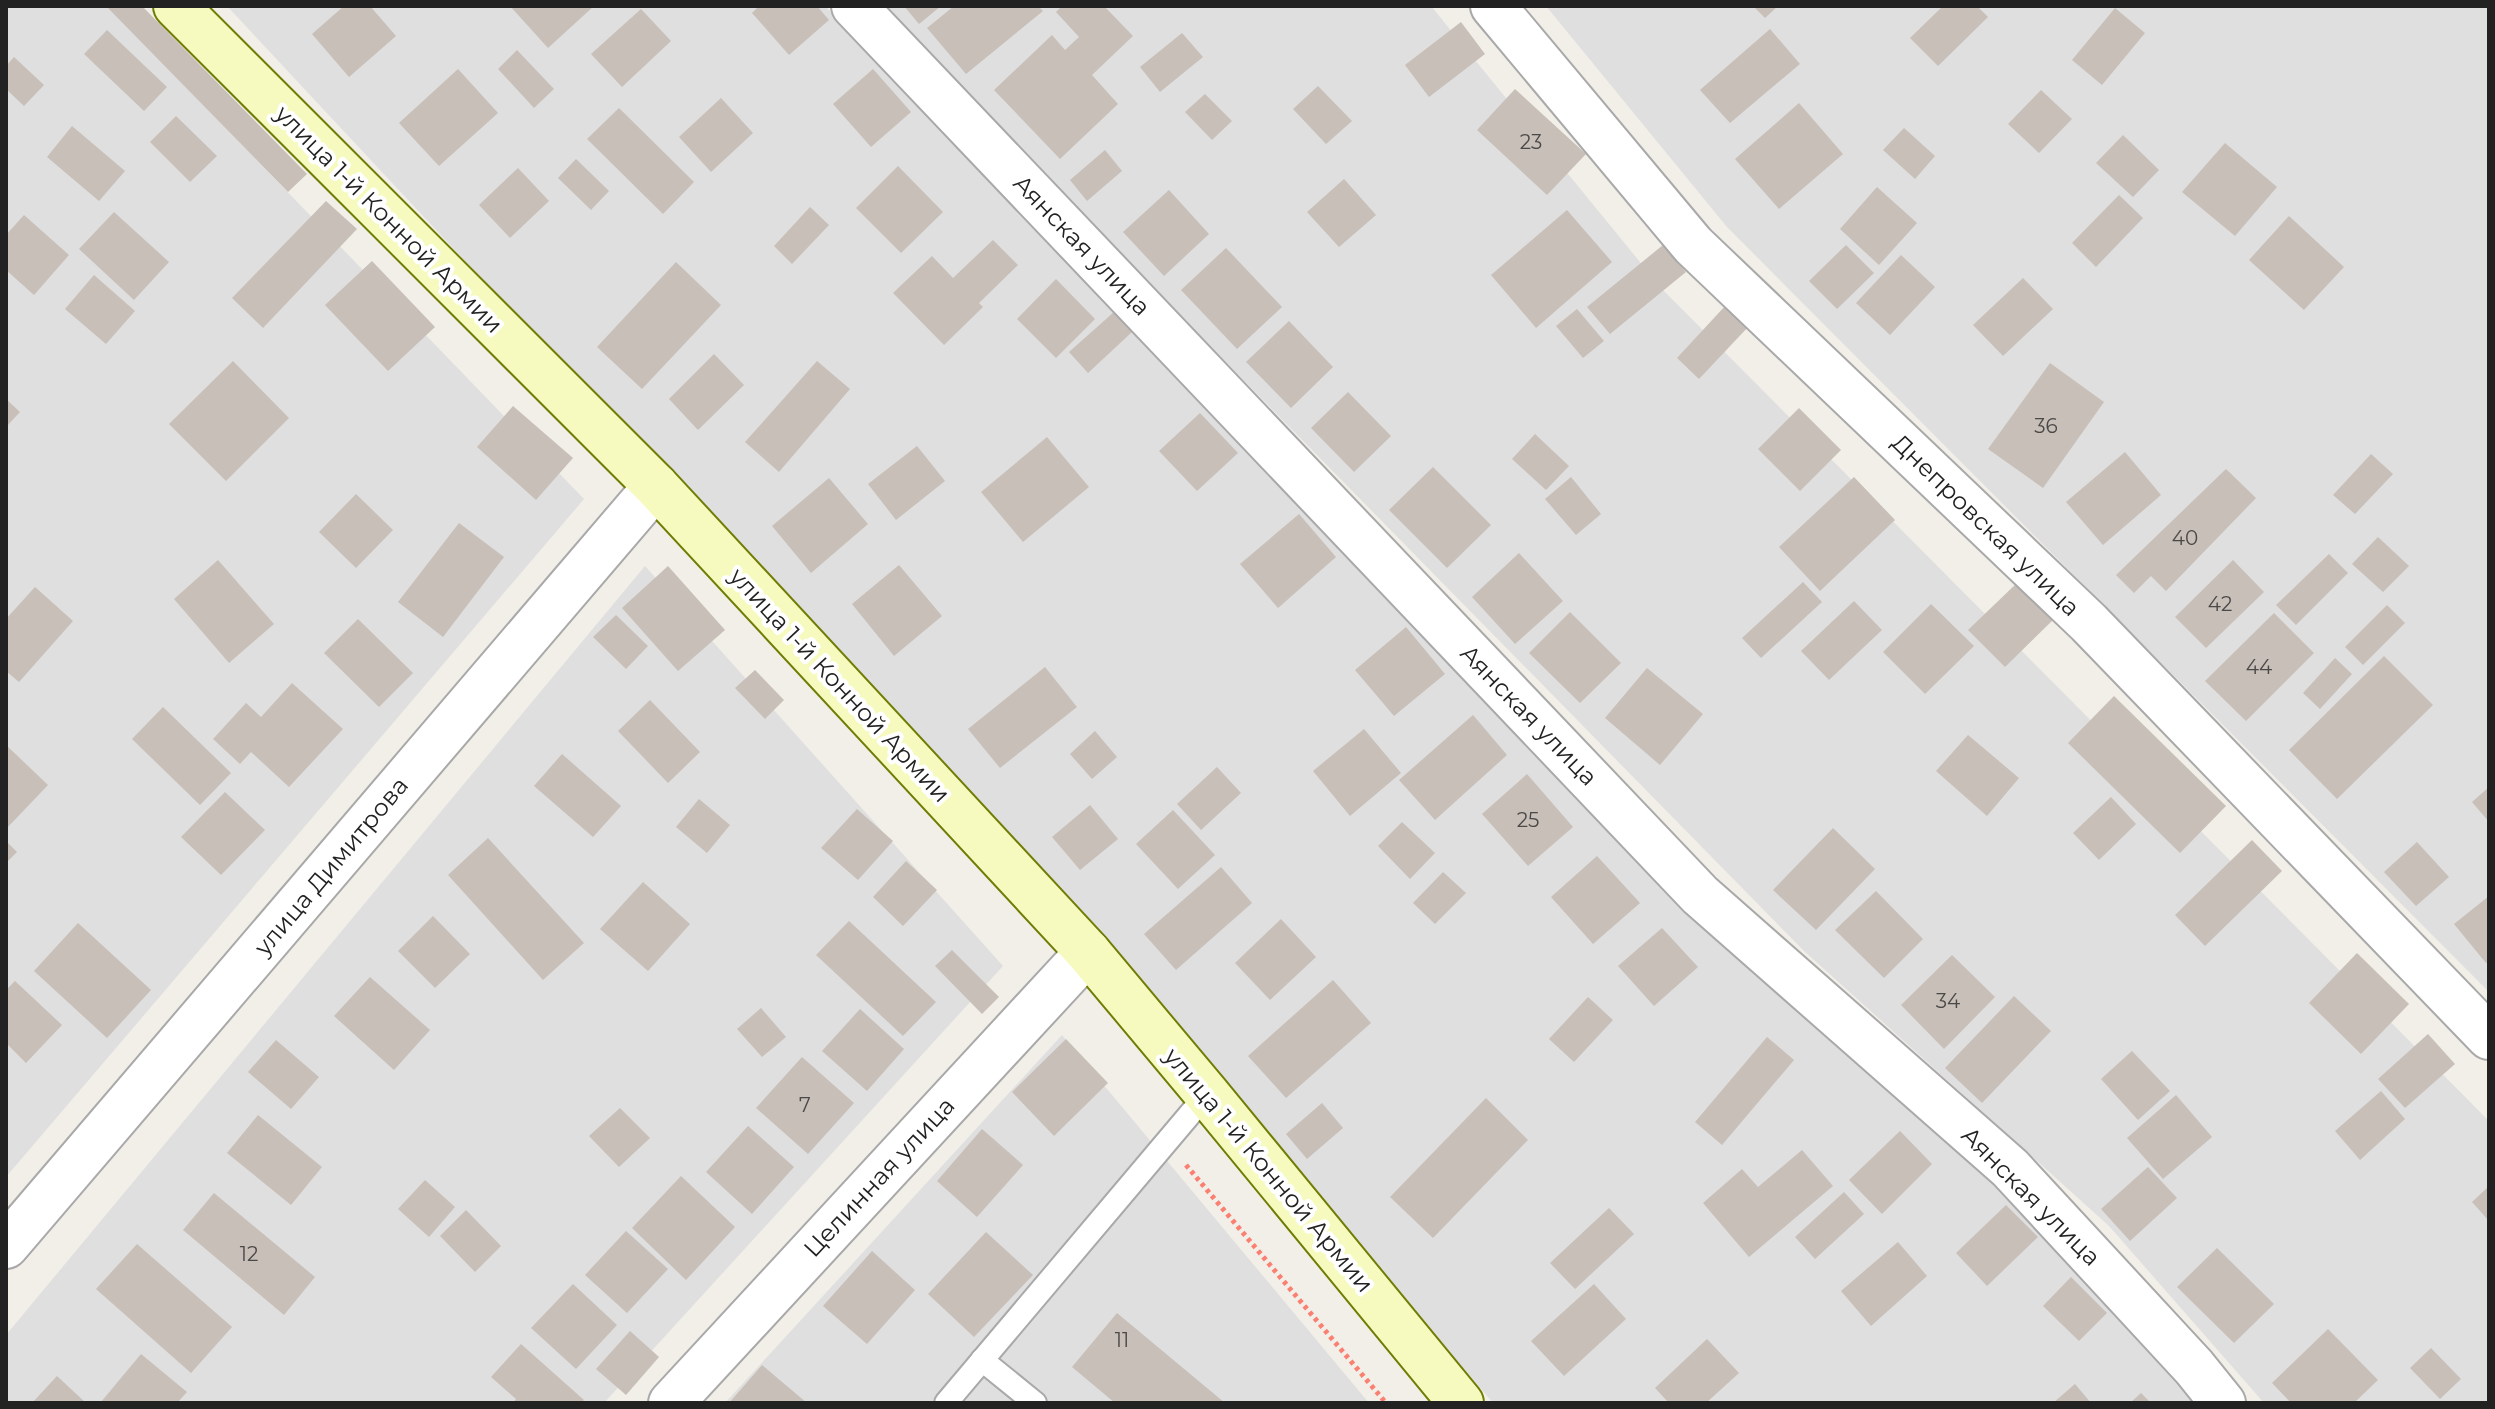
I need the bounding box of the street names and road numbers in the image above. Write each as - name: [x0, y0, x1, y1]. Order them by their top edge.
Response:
- street label: улица 1-й Конной Армии: [268, 98, 509, 339]
- street label: Аянская улица: [1007, 168, 1157, 322]
- street label: Днепровская улица: [1886, 428, 2086, 622]
- street label: улица 1-й Конной Армии: [723, 561, 956, 808]
- street label: Аянская улица: [1454, 638, 1604, 792]
- street label: улица Димитрова: [247, 771, 414, 962]
- street label: улица 1-й Конной Армии: [1158, 1041, 1380, 1298]
- street label: Целинная улица: [798, 1091, 960, 1263]
- street label: Аянская улица: [1955, 1120, 2107, 1272]

